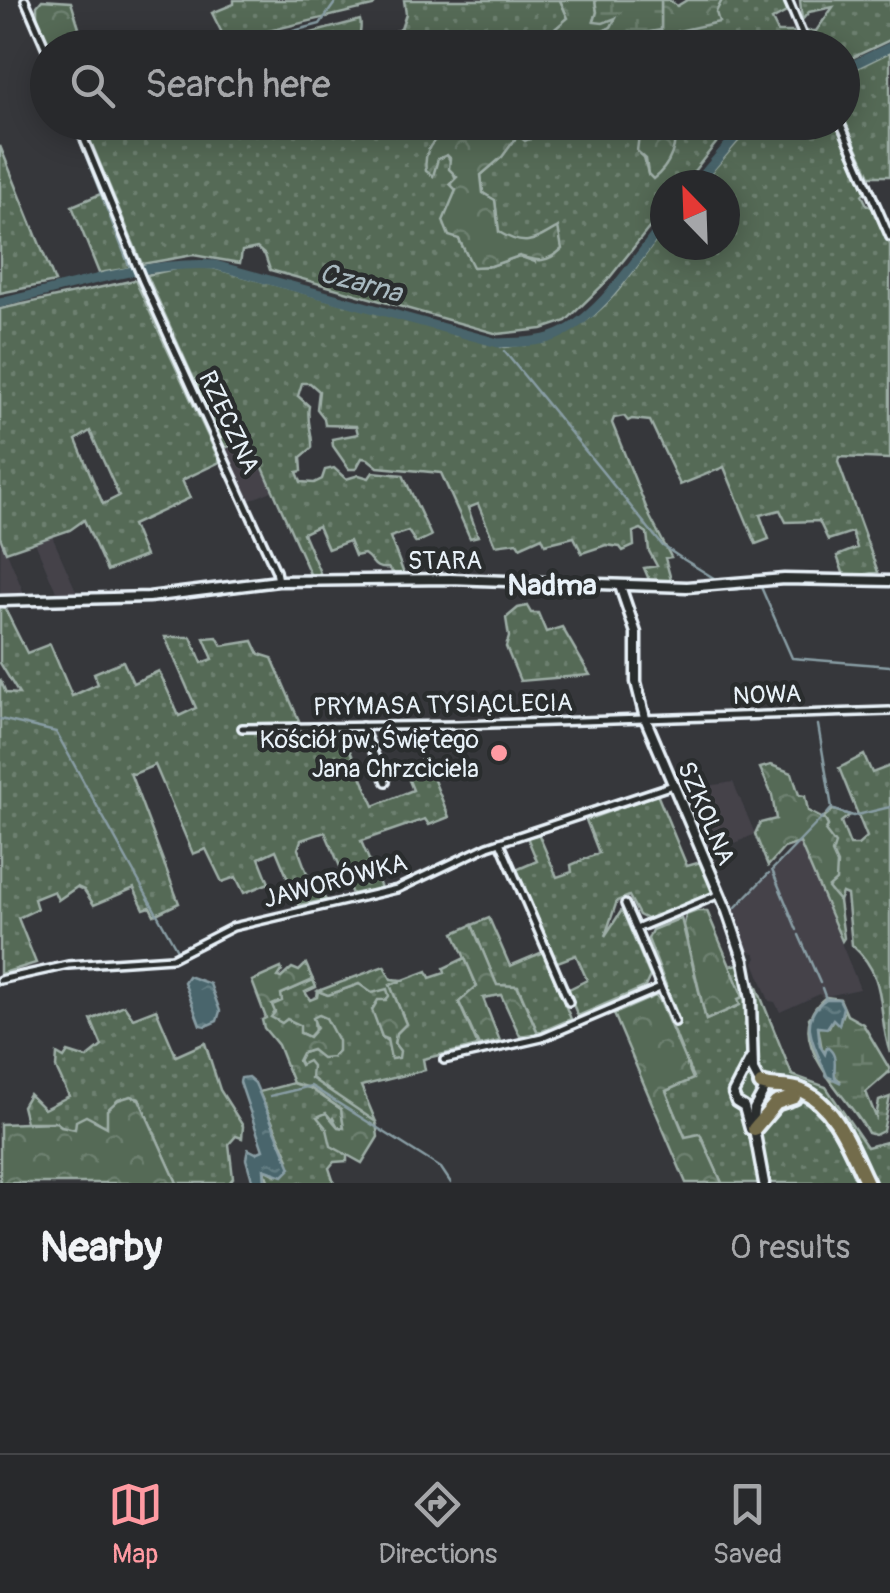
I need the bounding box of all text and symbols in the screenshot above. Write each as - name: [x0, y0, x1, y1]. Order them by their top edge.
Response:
- search box: [30, 30, 860, 140]
- icon: search: [65, 58, 120, 113]
- text: Search here: [145, 61, 331, 109]
- north arrow: [650, 170, 740, 260]
- water label: Czarna: [316, 256, 408, 312]
- street label: RZECZNA: [191, 366, 266, 479]
- street label: STARA: [408, 546, 482, 577]
- district label: Nadma: [507, 567, 597, 604]
- street label: NOWA: [732, 679, 802, 712]
- street label: PRYMASA TYSIĄCLECIA: [313, 688, 573, 723]
- place label: Kościół pw. Świętego Jana Chrzciciela: [259, 724, 479, 785]
- marker: Kościół pw. Świętego Jana Chrzciciela: [488, 742, 510, 764]
- street label: SZKOLNA: [670, 757, 741, 870]
- street label: JAWORÓWKA: [259, 845, 411, 916]
- text: Nearby: [40, 1222, 162, 1274]
- text: 0 results: [730, 1228, 850, 1268]
- tab: Map: [108, 1477, 163, 1572]
- tab: Directions: [378, 1477, 497, 1572]
- tab: Saved: [713, 1477, 782, 1572]

